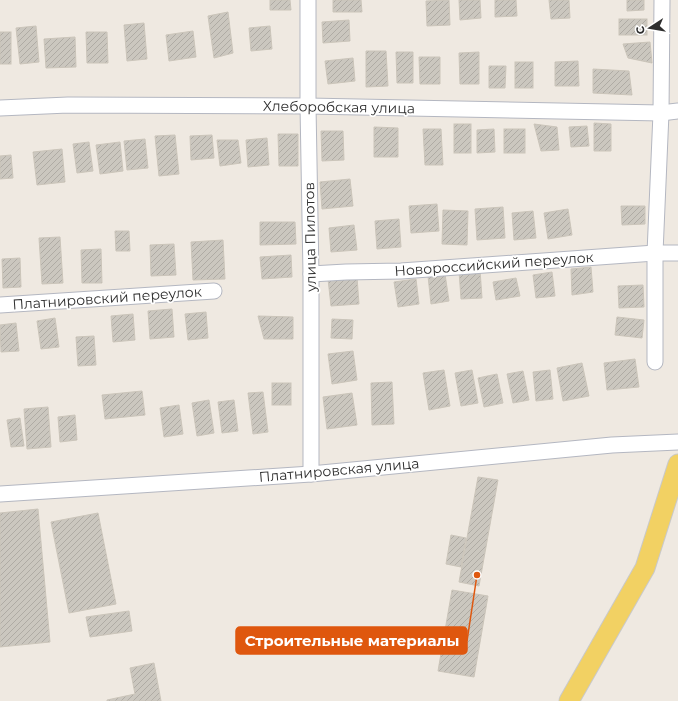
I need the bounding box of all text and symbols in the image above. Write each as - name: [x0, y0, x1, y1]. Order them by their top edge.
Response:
- north arrow: [630, 8, 670, 48]
- text: С: [633, 25, 648, 35]
- street label: Хлеборобская улица: [263, 97, 415, 117]
- street label: улица Пилотов: [300, 182, 320, 293]
- street label: Новороссийский переулок: [394, 248, 594, 280]
- street label: Платнировский переулок: [12, 282, 202, 314]
- street label: Платнировская улица: [258, 454, 420, 486]
- callout: Строительные материалы: [236, 627, 467, 654]
- text: Строительные материалы: [245, 631, 459, 650]

